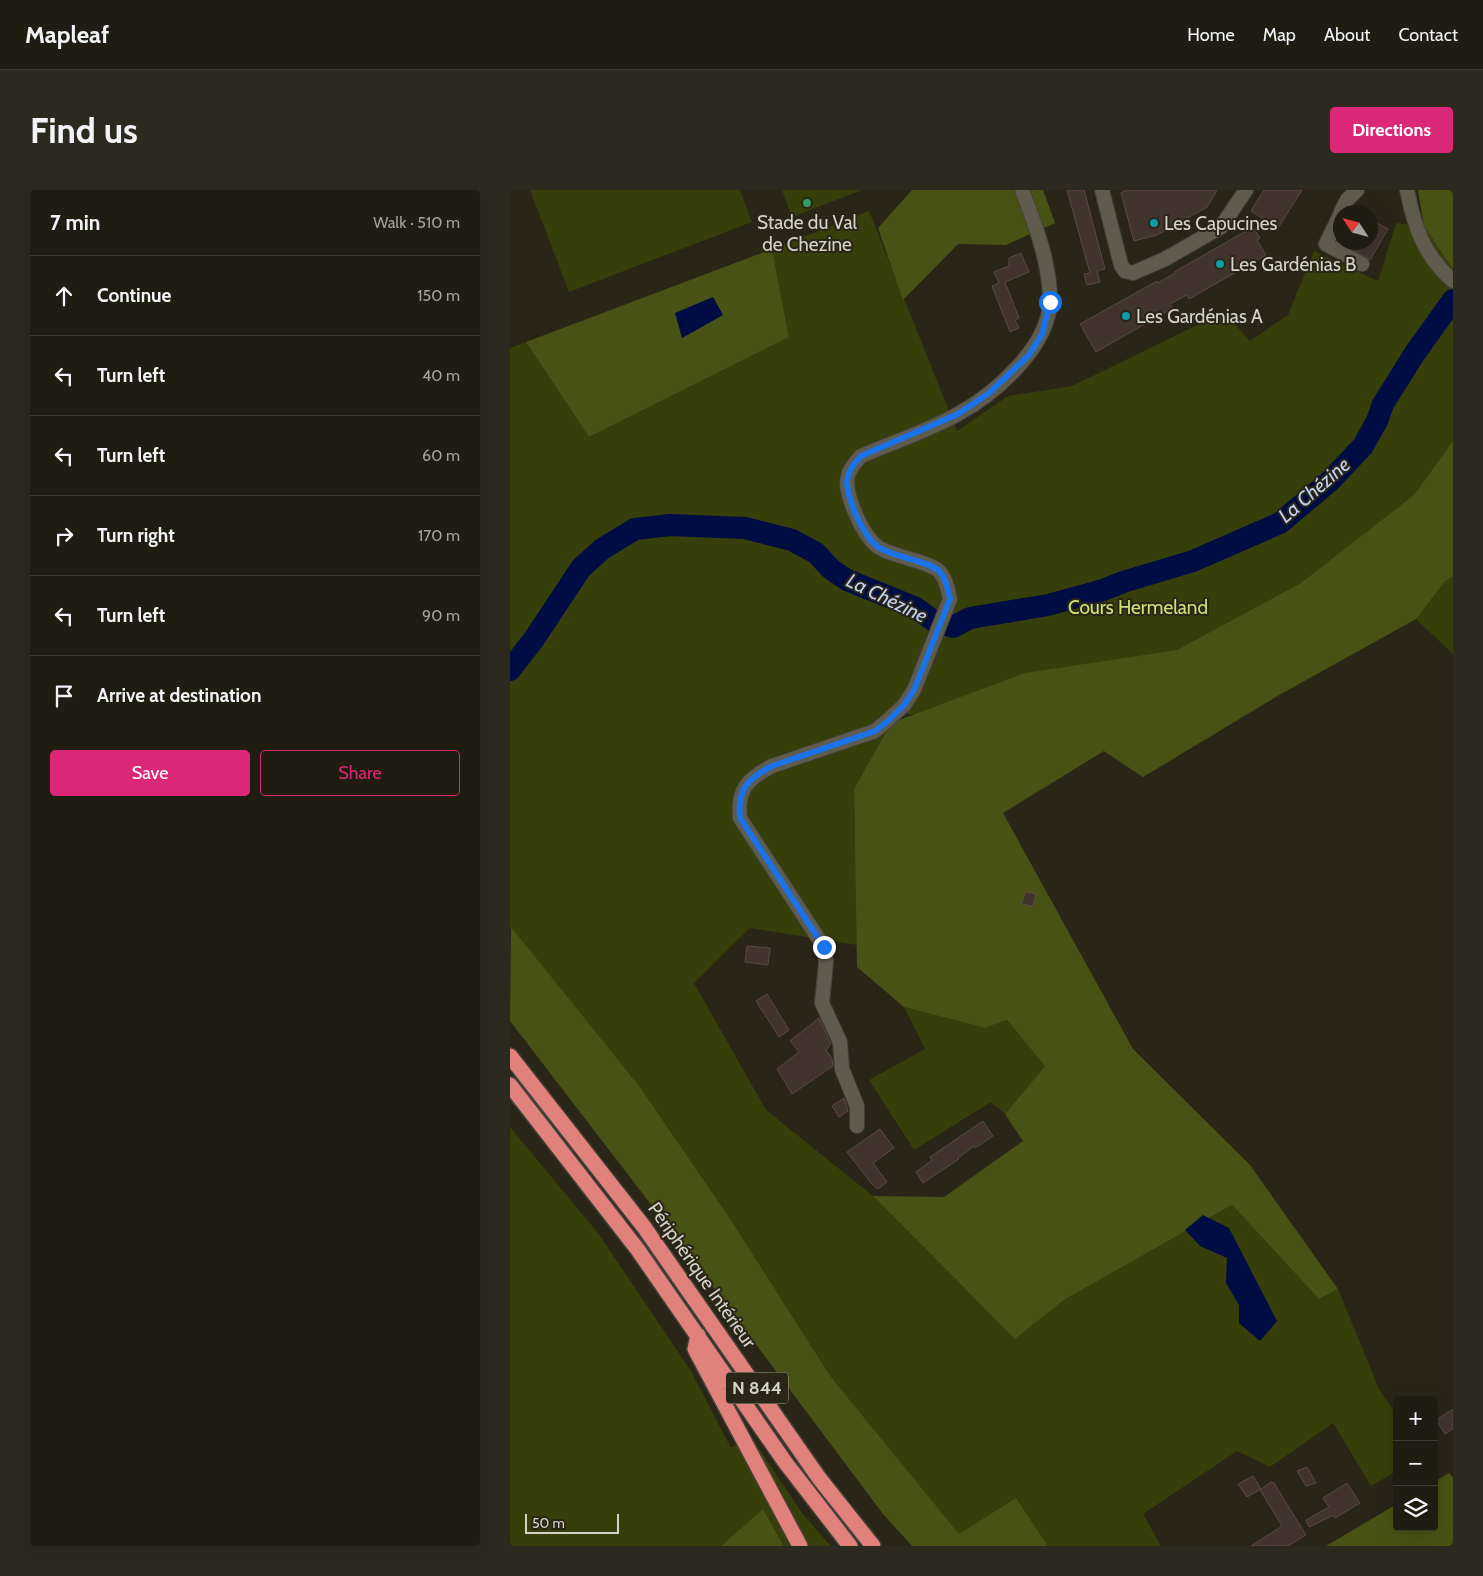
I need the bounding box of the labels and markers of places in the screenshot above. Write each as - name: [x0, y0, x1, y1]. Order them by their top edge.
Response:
- marker: Stade du Val de Chezine: [801, 197, 813, 209]
- place label: Stade du Val de Chezine: [757, 211, 858, 256]
- place label: Les Capucines: [1164, 212, 1278, 235]
- marker: Les Capucines: [1148, 217, 1160, 229]
- place label: Les Gardénias B: [1230, 253, 1356, 276]
- marker: Les Gardénias B: [1214, 258, 1226, 270]
- place label: Les Gardénias A: [1136, 305, 1263, 328]
- marker: Les Gardénias A: [1120, 310, 1132, 322]

